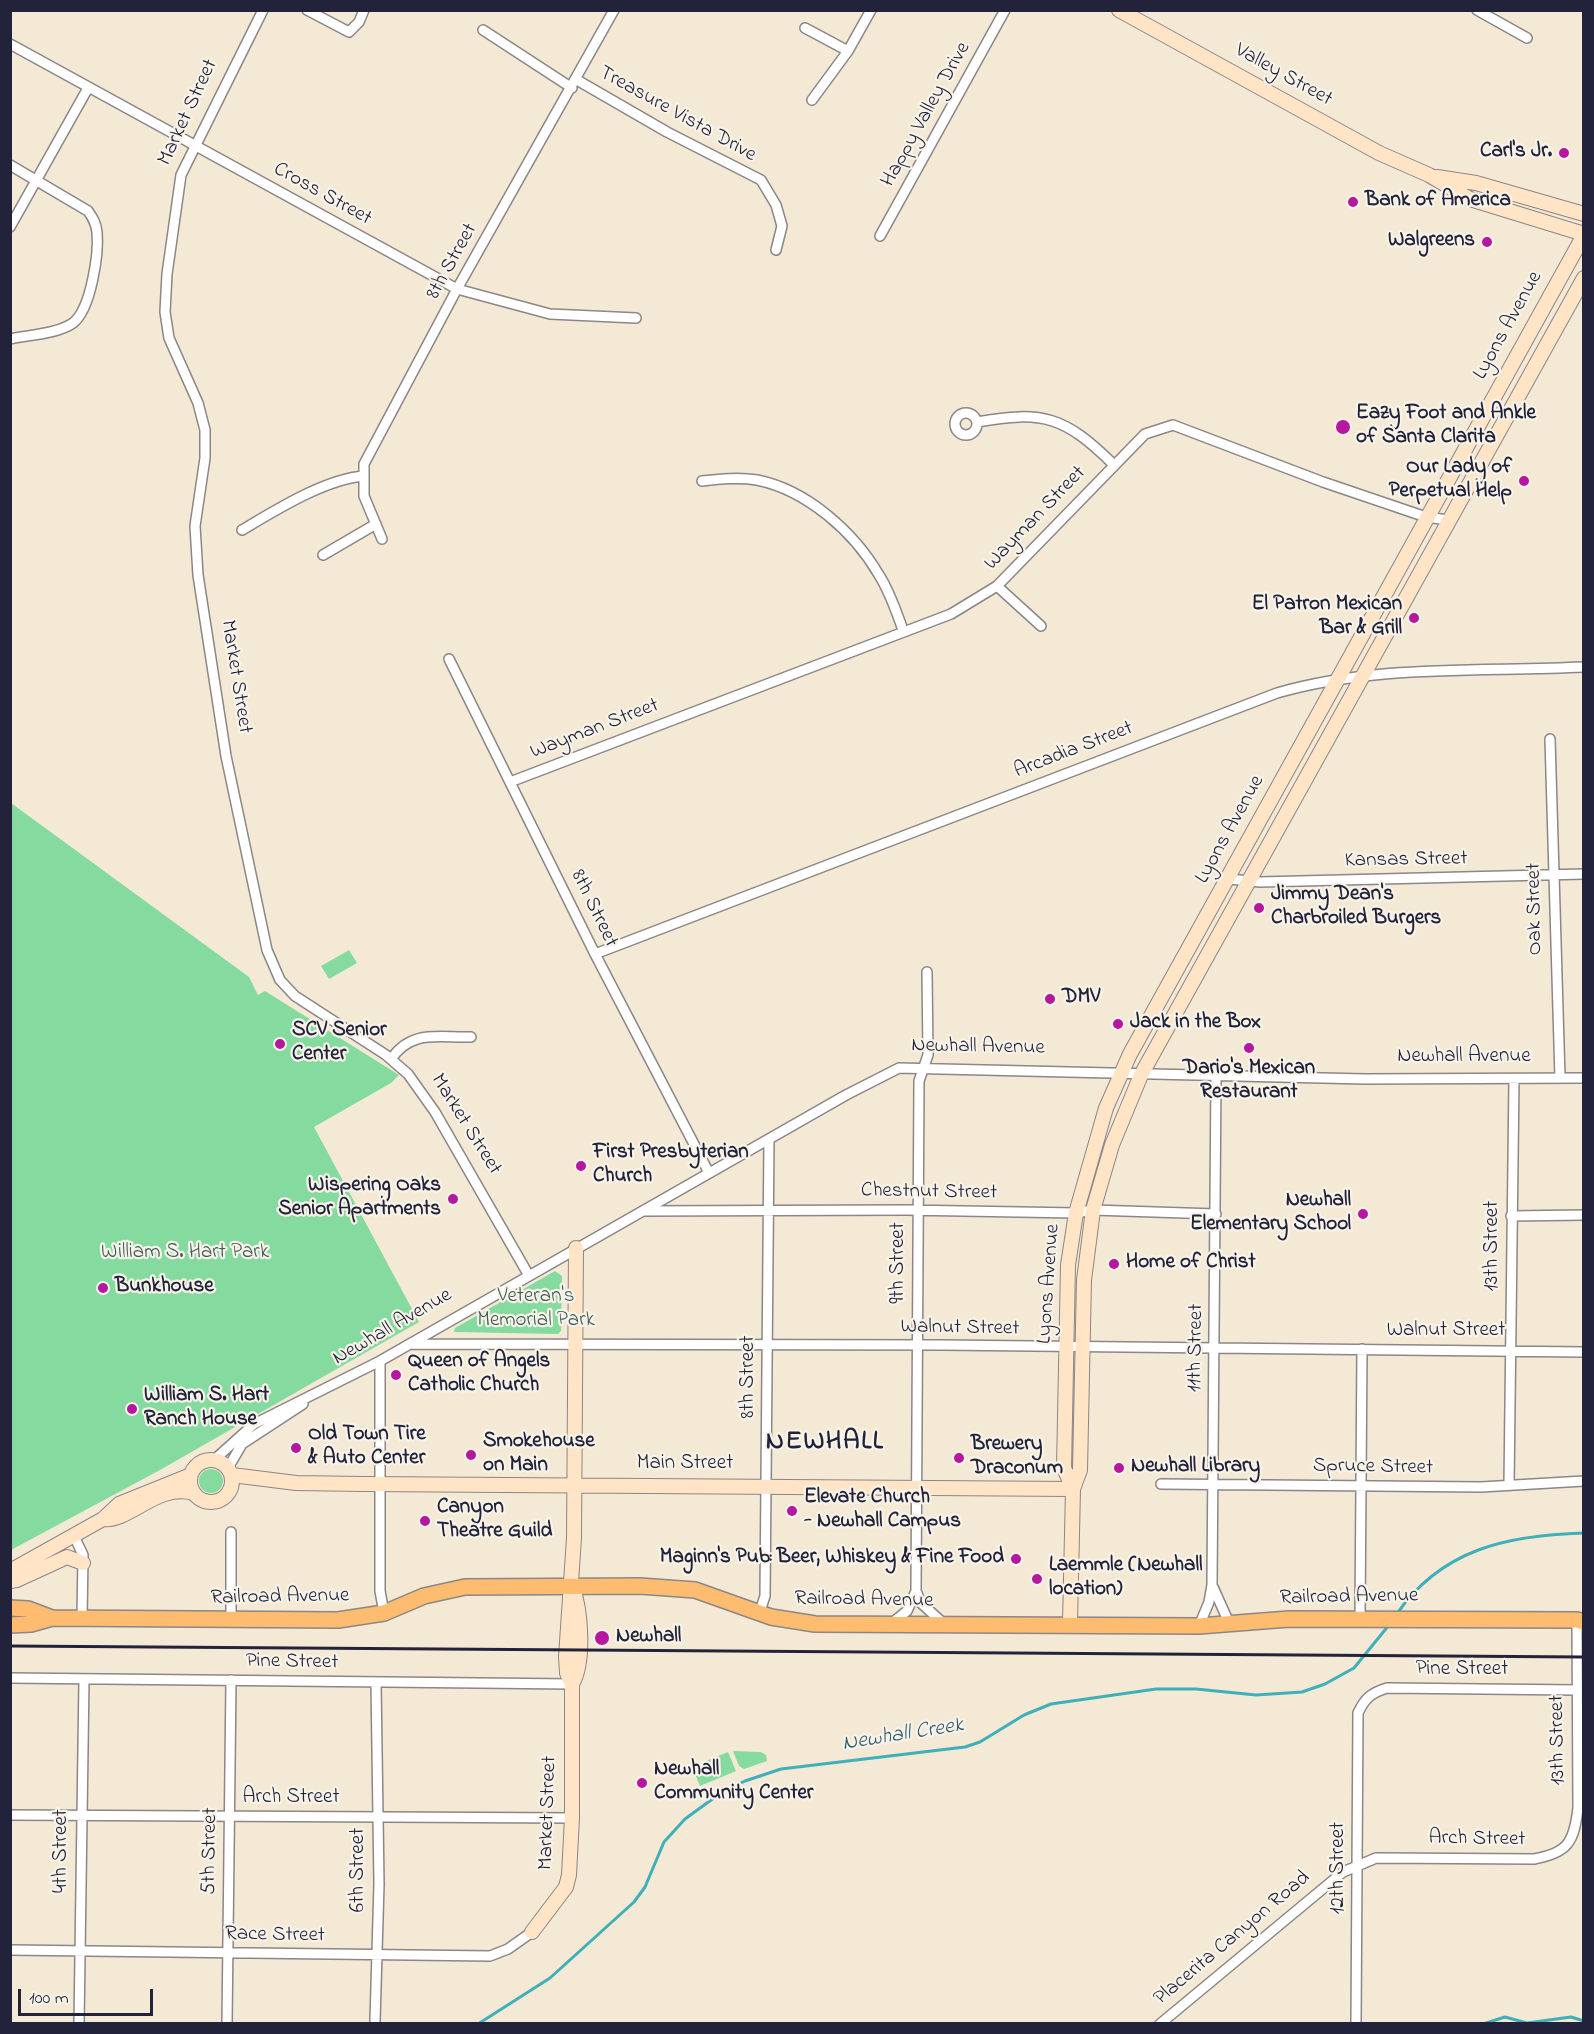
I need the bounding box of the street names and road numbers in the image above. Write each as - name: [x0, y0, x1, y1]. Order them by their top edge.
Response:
- street label: Happy Valley Drive: [877, 38, 977, 192]
- street label: Valley Street: [1230, 39, 1336, 113]
- street label: Market Street: [153, 56, 225, 170]
- street label: Treasure Vista Drive: [594, 61, 760, 169]
- street label: Cross Street: [268, 158, 376, 232]
- street label: 8th Street: [422, 220, 484, 304]
- street label: Lyons Avenue: [1469, 267, 1549, 385]
- street label: Wayman Street: [980, 462, 1092, 576]
- street label: Market Street: [214, 619, 256, 735]
- street label: Wayman Street: [527, 694, 663, 766]
- street label: Arcadia Street: [1011, 717, 1137, 785]
- street label: Lyons Avenue: [1191, 771, 1271, 889]
- street label: Kansas Street: [1344, 847, 1468, 875]
- street label: Oak Street: [1523, 863, 1549, 955]
- street label: 8th Street: [563, 866, 623, 952]
- street label: Newhall Avenue: [911, 1034, 1045, 1062]
- street label: Newhall Avenue: [1397, 1045, 1531, 1071]
- street label: Market Street: [424, 1070, 506, 1180]
- street label: Chestnut Street: [861, 1179, 997, 1207]
- street label: 13th Street: [1481, 1201, 1507, 1291]
- street label: 9th Street: [887, 1222, 913, 1304]
- street label: Lyons Avenue: [1033, 1223, 1067, 1345]
- street label: Newhall Avenue: [329, 1284, 457, 1372]
- street label: 11th Street: [1184, 1304, 1210, 1392]
- street label: Walnut Street: [900, 1315, 1020, 1343]
- street label: Walnut Street: [1387, 1319, 1505, 1345]
- street label: 8th Street: [737, 1335, 763, 1419]
- street label: Main Street: [637, 1452, 733, 1478]
- street label: Spruce Street: [1313, 1454, 1433, 1482]
- street label: Railroad Avenue: [210, 1584, 350, 1612]
- street label: Railroad Avenue: [1279, 1584, 1419, 1612]
- street label: Railroad Avenue: [794, 1587, 934, 1615]
- street label: Pine Street: [245, 1650, 339, 1676]
- street label: Pine Street: [1416, 1658, 1508, 1684]
- street label: 13th Street: [1546, 1695, 1572, 1785]
- street label: Market Street: [534, 1755, 564, 1871]
- street label: Arch Street: [243, 1786, 339, 1812]
- street label: 5th Street: [198, 1807, 224, 1895]
- street label: 4th Street: [50, 1809, 76, 1893]
- street label: 12th Street: [1327, 1822, 1353, 1914]
- street label: Arch Street: [1428, 1827, 1526, 1853]
- street label: 6th Street: [347, 1828, 373, 1912]
- street label: Placerita Canyon Road: [1150, 1866, 1316, 2012]
- street label: Race Street: [225, 1923, 325, 1949]

